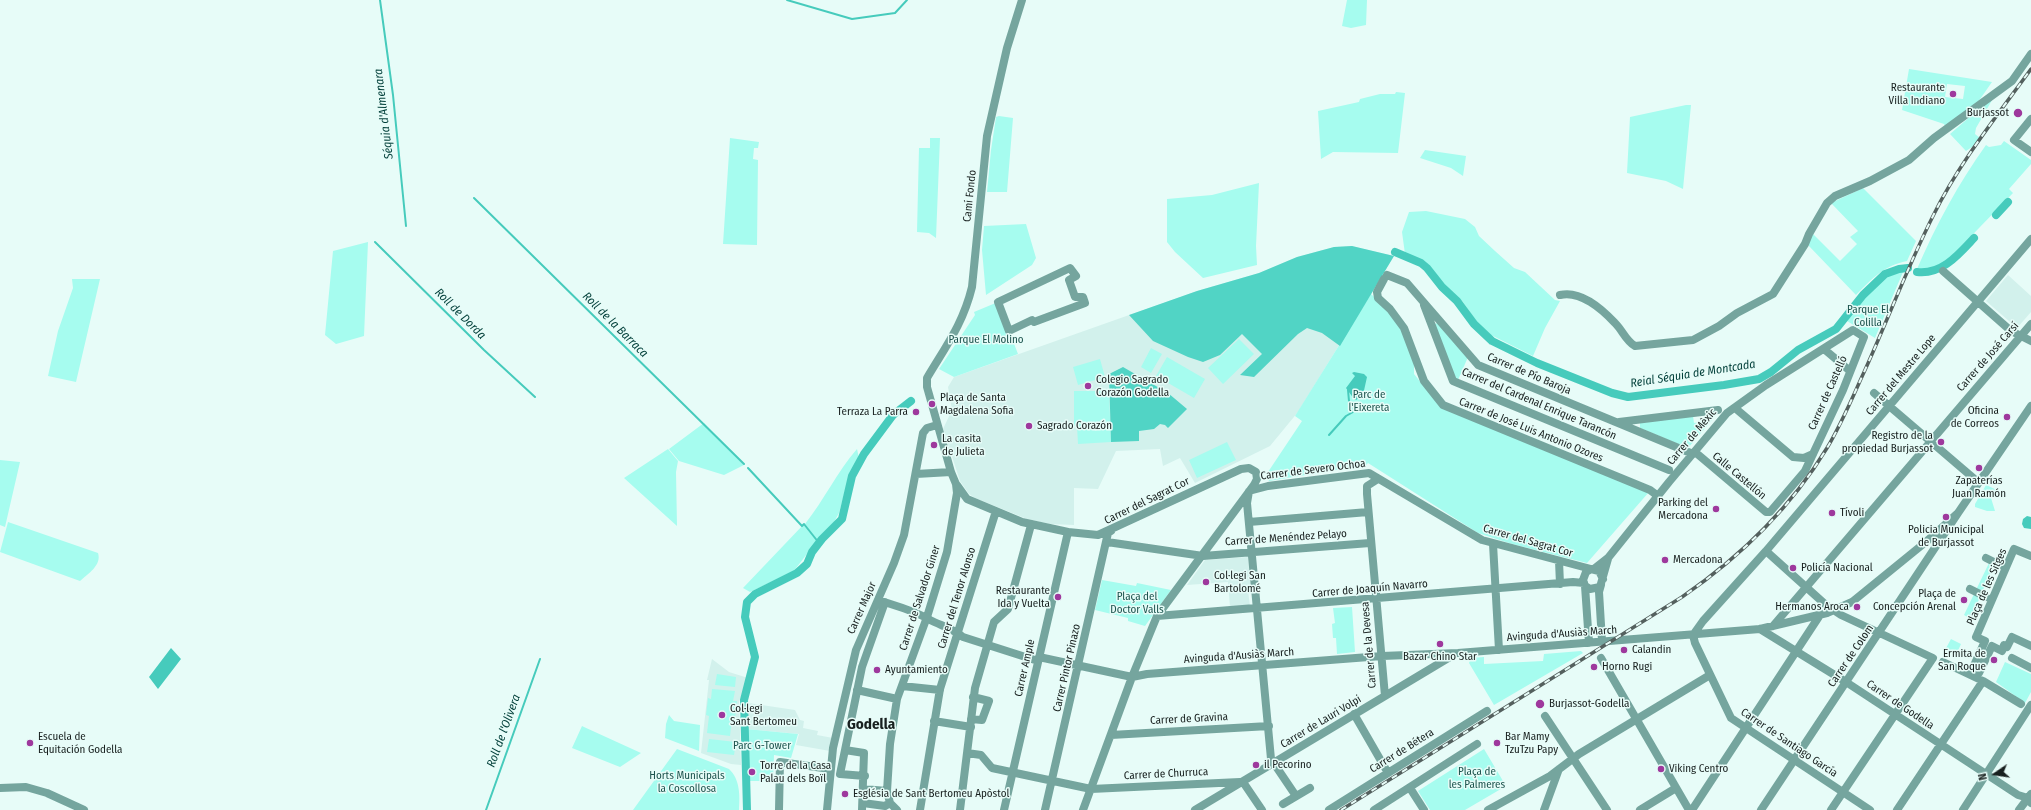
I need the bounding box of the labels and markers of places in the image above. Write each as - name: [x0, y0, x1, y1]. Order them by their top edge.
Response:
- place label: Restaurante Villa Indiano: [1889, 81, 1945, 107]
- marker: Restaurante Villa Indiano: [1948, 89, 1958, 99]
- place label: Burjassot: [1967, 106, 2009, 120]
- marker: Burjassot: [2012, 107, 2024, 119]
- place label: Colegio Sagrado Corazón Godella: [1096, 373, 1169, 399]
- marker: Colegio Sagrado Corazón Godella: [1083, 381, 1093, 391]
- place label: Plaça de Santa Magdalena Sofia: [940, 391, 1014, 417]
- marker: Plaça de Santa Magdalena Sofia: [927, 399, 937, 409]
- place label: Oficina de Correos: [1951, 404, 1999, 430]
- place label: Terraza La Parra: [837, 405, 908, 419]
- marker: Terraza La Parra: [911, 407, 921, 417]
- marker: Oficina de Correos: [2002, 412, 2012, 422]
- place label: Sagrado Corazón: [1037, 419, 1112, 433]
- marker: Sagrado Corazón: [1024, 421, 1034, 431]
- place label: Registro de la propiedad Burjassot: [1842, 429, 1933, 455]
- place label: La casita de Julieta: [942, 432, 985, 458]
- marker: Registro de la propiedad Burjassot: [1936, 437, 1946, 447]
- marker: La casita de Julieta: [929, 440, 939, 450]
- marker: Zapaterías Juan Ramón: [1974, 463, 1984, 473]
- place label: Zapaterías Juan Ramón: [1952, 474, 2006, 500]
- place label: Parking del Mercadona: [1658, 496, 1708, 522]
- marker: Parking del Mercadona: [1711, 504, 1721, 514]
- place label: Tívoli: [1840, 506, 1864, 520]
- marker: Tívoli: [1827, 508, 1837, 518]
- marker: Policia Municipal de Burjassot: [1941, 512, 1951, 522]
- place label: Policia Municipal de Burjassot: [1908, 523, 1984, 549]
- place label: Mercadona: [1673, 553, 1723, 567]
- marker: Mercadona: [1660, 555, 1670, 565]
- place label: Policía Nacional: [1801, 561, 1873, 575]
- marker: Policía Nacional: [1788, 563, 1798, 573]
- place label: Col·legi San Bartolomé: [1214, 569, 1266, 595]
- marker: Col·legi San Bartolomé: [1201, 577, 1211, 587]
- place label: Restaurante Ida y Vuelta: [996, 584, 1050, 610]
- place label: Plaça de Concepción Arenal: [1873, 587, 1956, 613]
- marker: Restaurante Ida y Vuelta: [1053, 592, 1063, 602]
- marker: Plaça de Concepción Arenal: [1959, 595, 1969, 605]
- place label: Hermanos Aroca: [1775, 600, 1849, 614]
- marker: Hermanos Aroca: [1852, 602, 1862, 612]
- marker: Bazar Chino Star: [1435, 639, 1445, 649]
- place label: Calandin: [1632, 643, 1671, 657]
- marker: Calandin: [1619, 645, 1629, 655]
- place label: Ermita de San Roque: [1938, 647, 1986, 673]
- place label: Bazar Chino Star: [1403, 650, 1477, 664]
- marker: Ermita de San Roque: [1989, 655, 1999, 665]
- place label: Horno Rugi: [1602, 660, 1652, 674]
- marker: Horno Rugi: [1589, 662, 1599, 672]
- place label: Ayuntamiento: [885, 663, 948, 677]
- marker: Ayuntamiento: [872, 665, 882, 675]
- place label: Burjassot-Godella: [1549, 697, 1629, 711]
- marker: Burjassot-Godella: [1534, 698, 1546, 710]
- place label: Col·legi Sant Bertomeu: [730, 702, 797, 728]
- marker: Col·legi Sant Bertomeu: [717, 710, 727, 720]
- place label: Escuela de Equitación Godella: [38, 730, 122, 756]
- place label: Bar Mamy TzuTzu Papy: [1505, 730, 1558, 756]
- marker: Escuela de Equitación Godella: [25, 738, 35, 748]
- marker: Bar Mamy TzuTzu Papy: [1492, 738, 1502, 748]
- place label: il Pecorino: [1264, 758, 1312, 772]
- place label: Torre de la Casa Palau dels Boïl: [760, 759, 831, 785]
- marker: il Pecorino: [1251, 760, 1261, 770]
- place label: Viking Centro: [1669, 762, 1728, 776]
- marker: Viking Centro: [1656, 764, 1666, 774]
- marker: Torre de la Casa Palau dels Boïl: [747, 767, 757, 777]
- place label: Església de Sant Bertomeu Apòstol: [853, 787, 1009, 801]
- marker: Església de Sant Bertomeu Apòstol: [840, 789, 850, 799]

